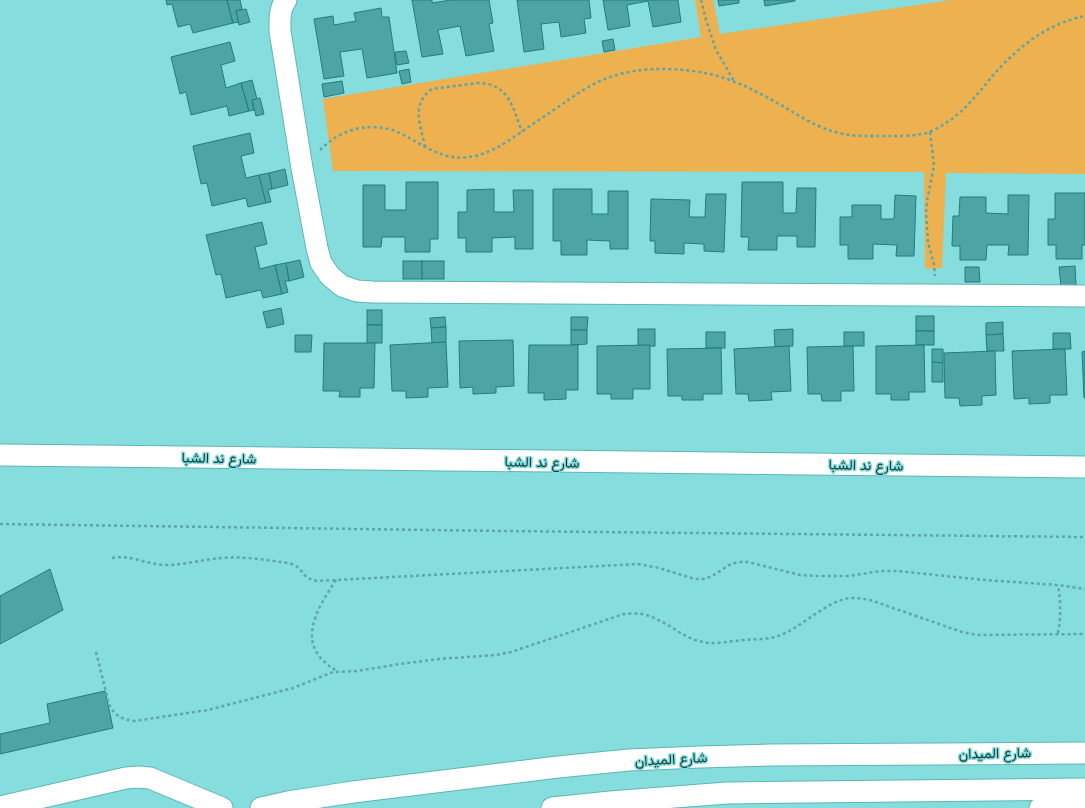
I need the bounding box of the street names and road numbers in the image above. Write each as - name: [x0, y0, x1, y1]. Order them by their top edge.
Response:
- street label: شارع ند الشبا: [181, 449, 257, 470]
- street label: شارع ند الشبا: [504, 453, 580, 474]
- street label: شارع ند الشبا: [828, 456, 904, 477]
- street label: شارع الميدان: [959, 744, 1031, 765]
- street label: شارع الميدان: [634, 749, 708, 772]

